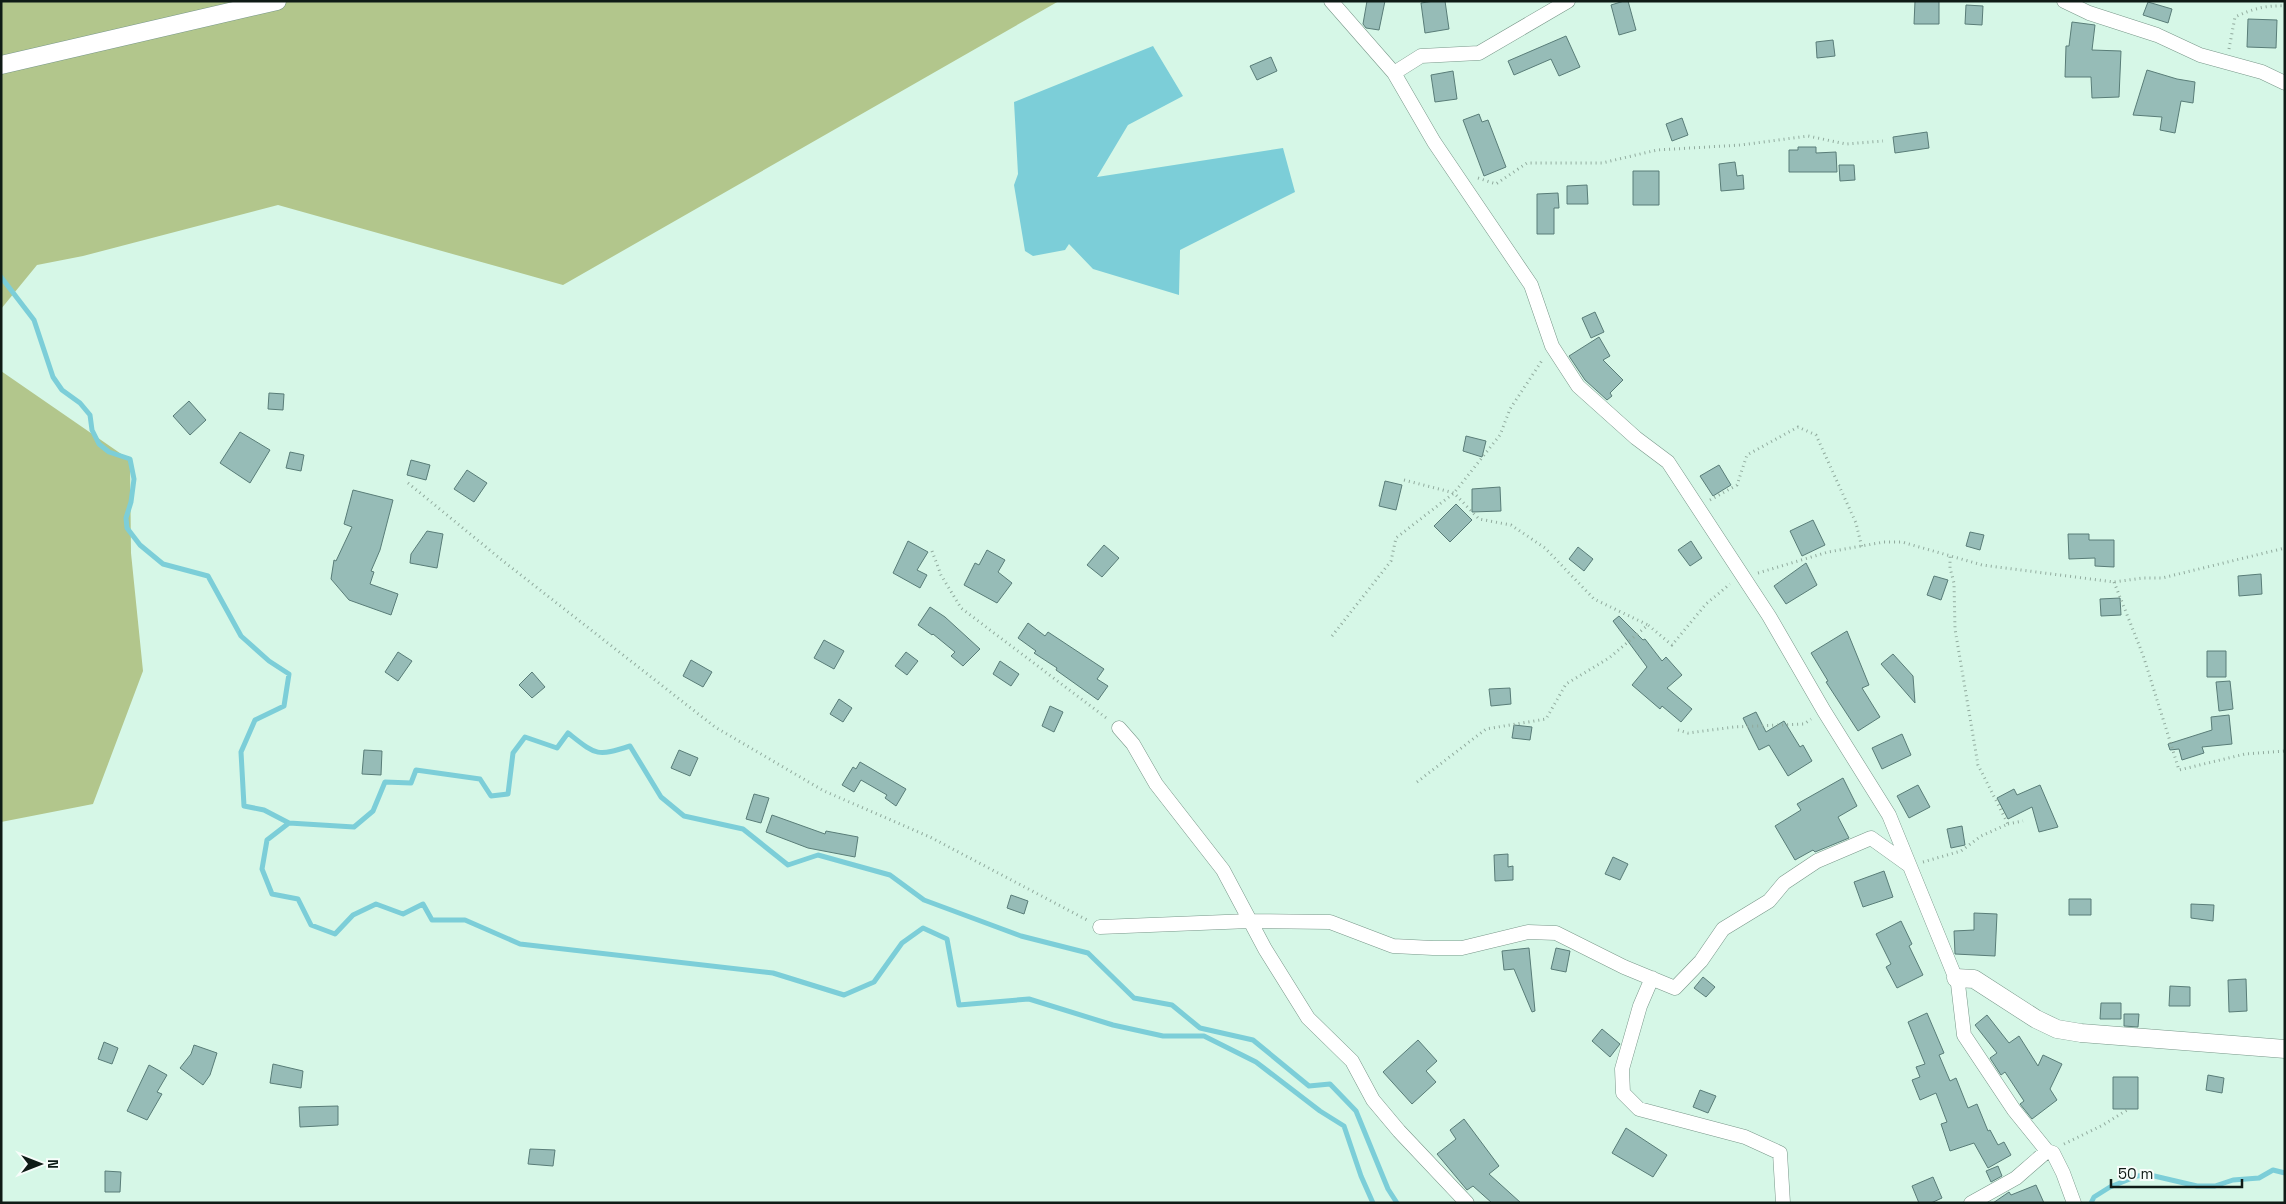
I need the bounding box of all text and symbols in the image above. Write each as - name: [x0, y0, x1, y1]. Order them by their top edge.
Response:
- north arrow: [15, 1139, 65, 1189]
- scale bar: [2111, 1156, 2242, 1188]
- text: N: [44, 1159, 62, 1169]
- text: 50 m: [2118, 1164, 2153, 1183]

